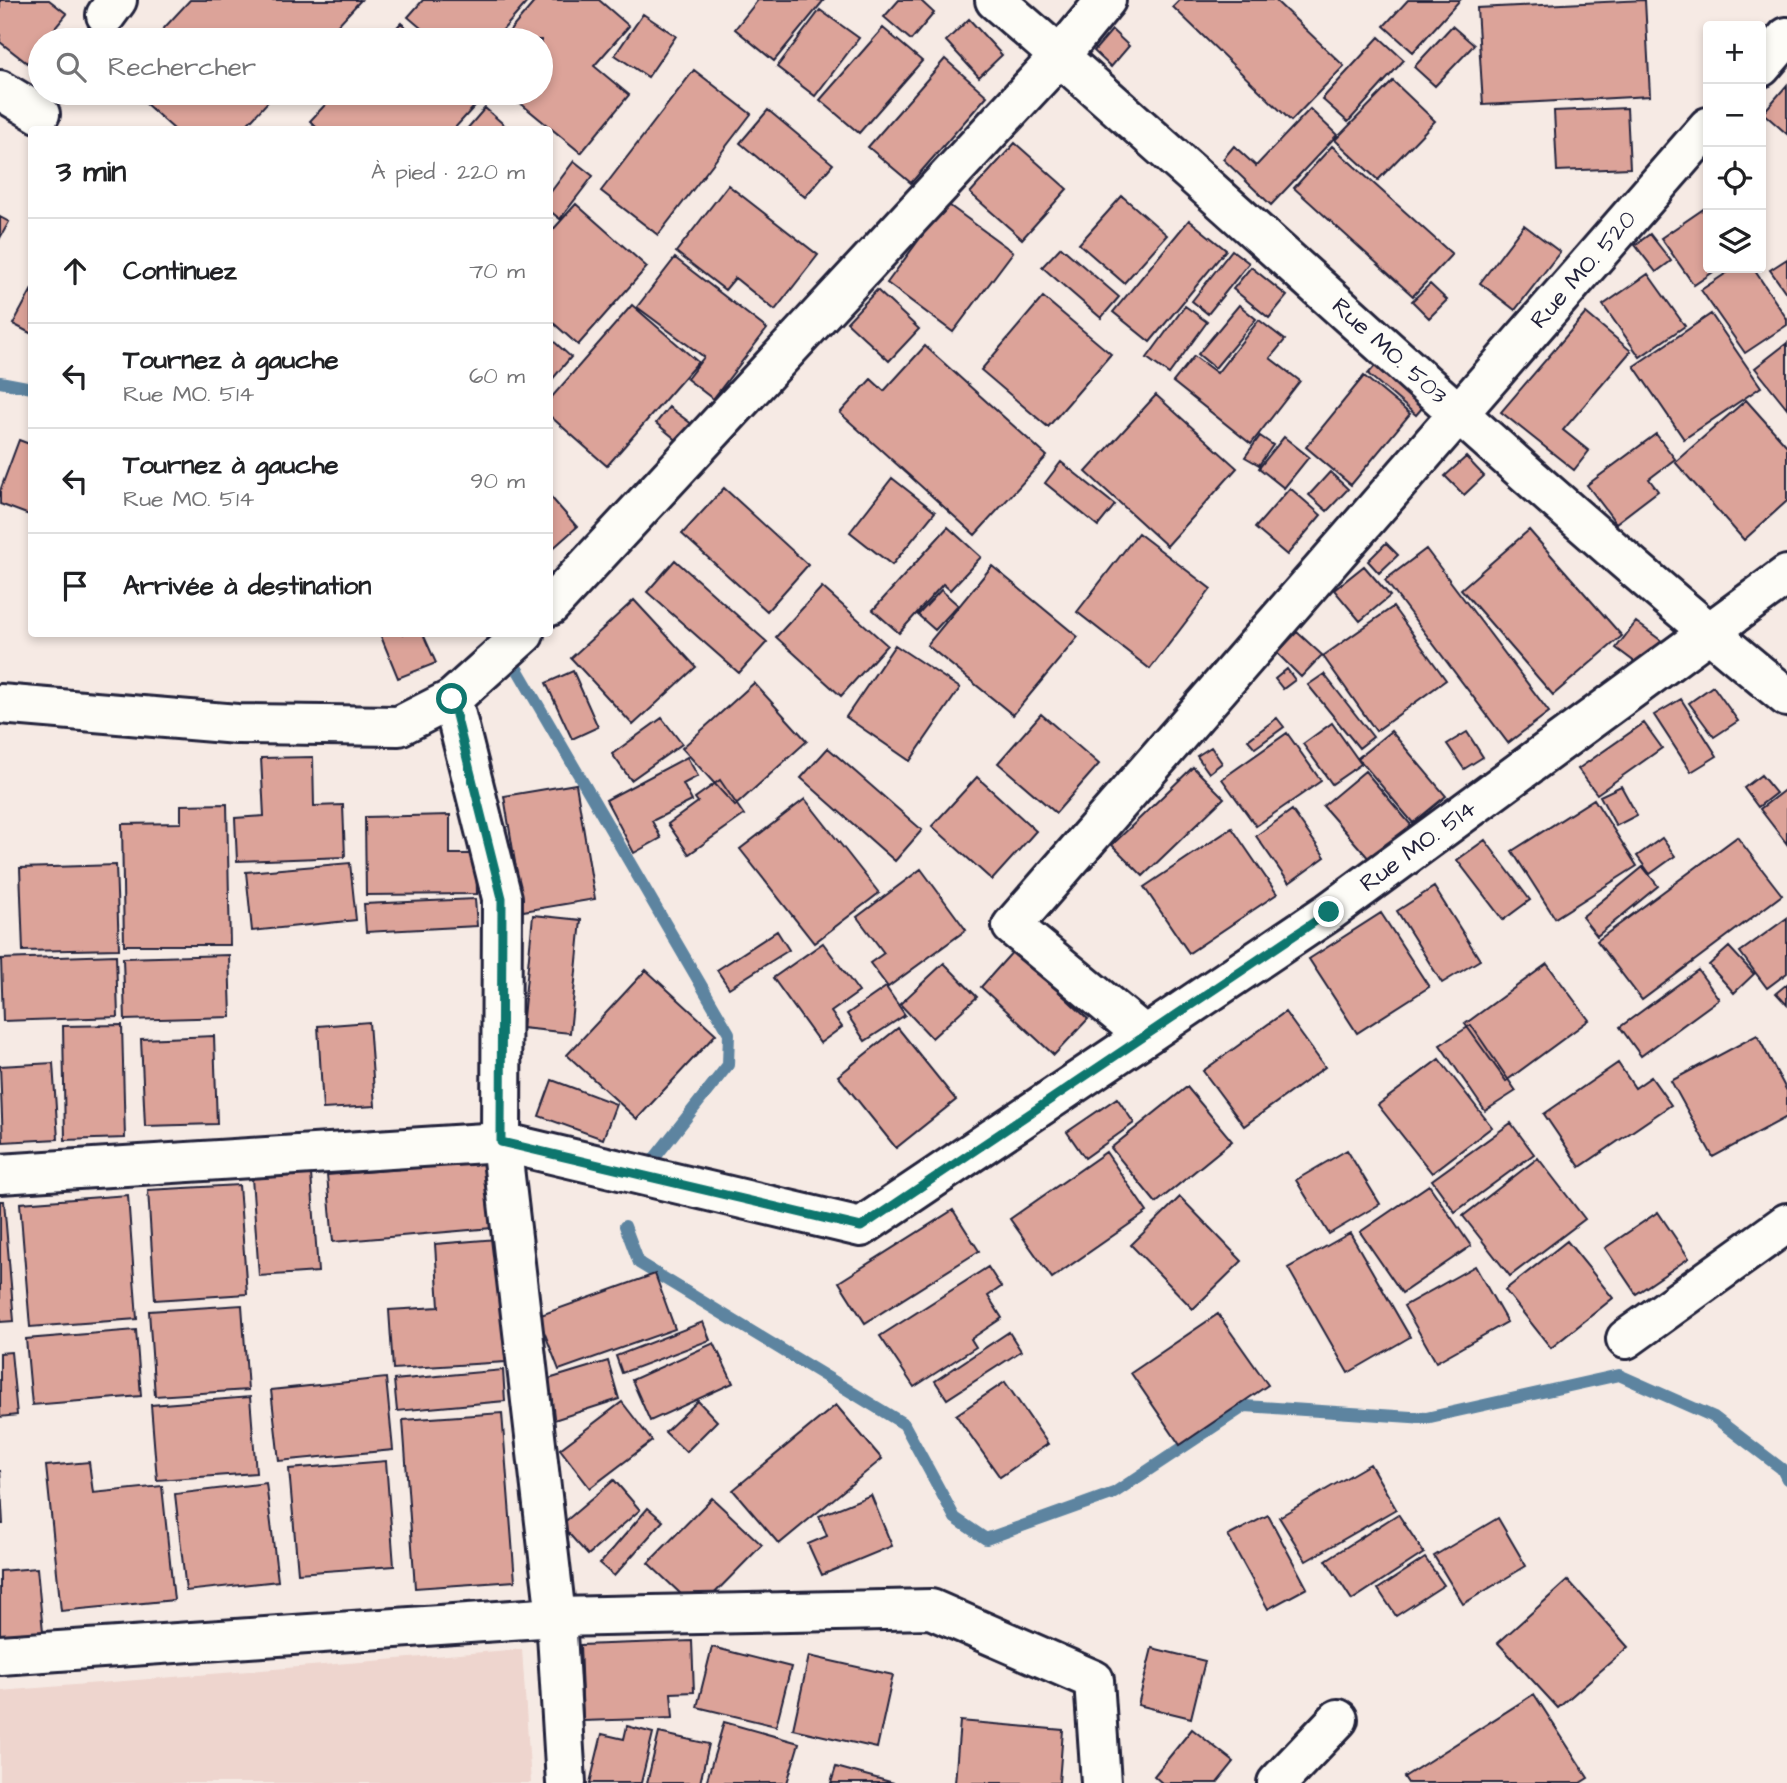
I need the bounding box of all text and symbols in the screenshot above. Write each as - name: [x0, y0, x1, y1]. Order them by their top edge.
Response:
- map controls: [1703, 21, 1766, 273]
- button: +: [1703, 21, 1766, 84]
- search box: [28, 28, 553, 105]
- icon: search: [52, 48, 90, 86]
- text: Rechercher: [108, 49, 256, 85]
- button: −: [1703, 84, 1766, 147]
- button: locate: [1703, 147, 1766, 210]
- text: 3 min: [56, 151, 126, 193]
- text: À pied · 220 m: [371, 156, 525, 188]
- street label: Rue MO. 520: [1523, 203, 1645, 336]
- button: layers: [1703, 210, 1766, 273]
- icon: ahead: [56, 252, 94, 290]
- text: Continuez: [123, 253, 237, 289]
- text: 70 m: [469, 255, 525, 287]
- street label: Rue MO. 503: [1324, 290, 1455, 412]
- text: Tournez à gauche: [123, 342, 339, 378]
- icon: left: [56, 357, 94, 395]
- text: 60 m: [469, 360, 525, 392]
- text: Rue MO. 514: [123, 378, 255, 410]
- text: Tournez à gauche: [123, 447, 339, 483]
- icon: left: [56, 462, 94, 500]
- text: 90 m: [470, 465, 525, 497]
- text: Rue MO. 514: [123, 483, 255, 515]
- icon: arrive: [56, 567, 94, 605]
- text: Arrivée à destination: [123, 568, 371, 604]
- route start: [436, 683, 467, 714]
- street label: Rue MO. 514: [1353, 792, 1484, 901]
- route end: [1313, 896, 1344, 927]

